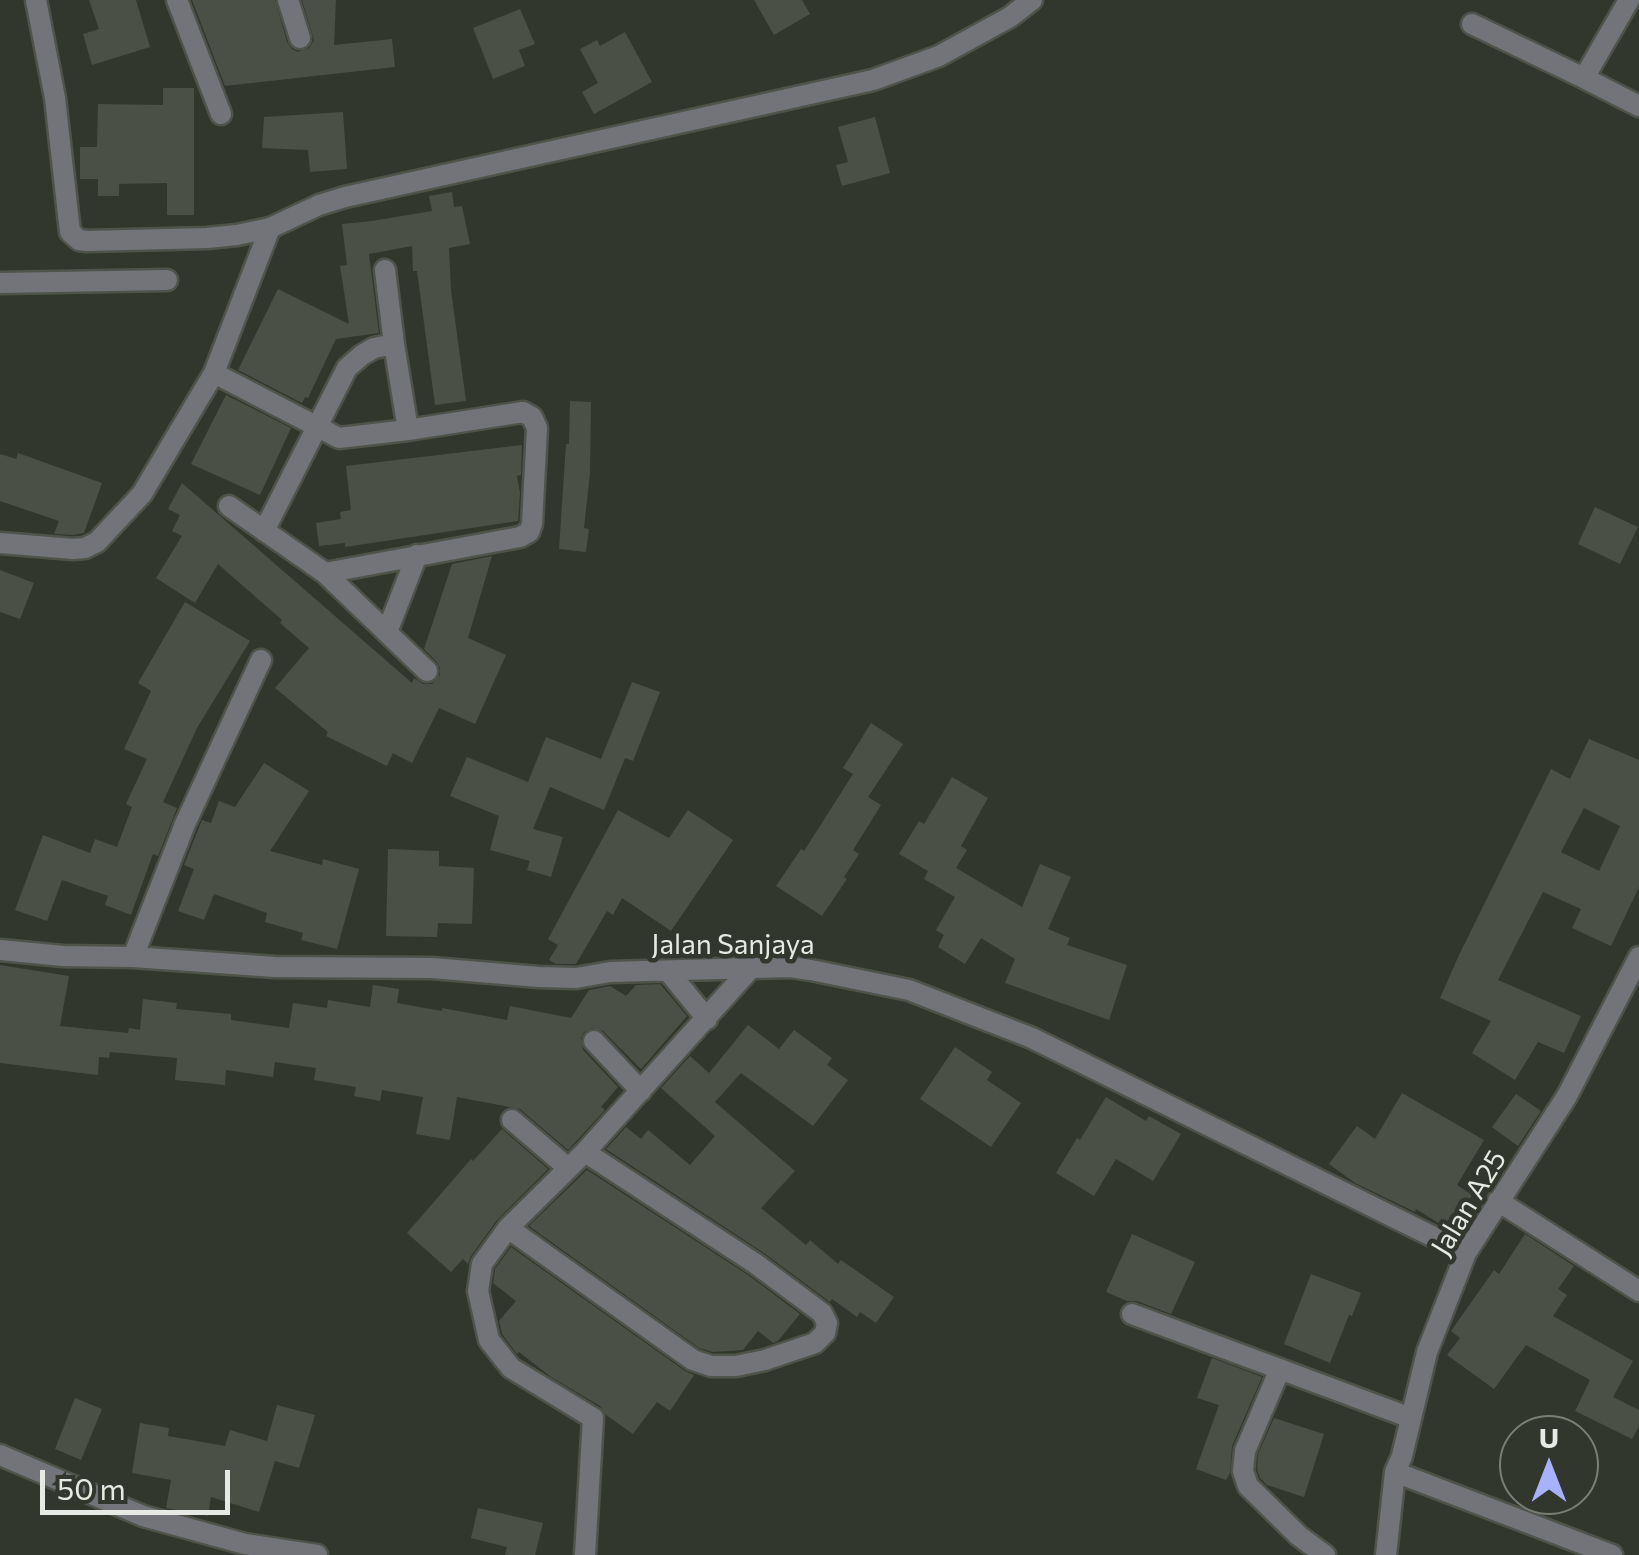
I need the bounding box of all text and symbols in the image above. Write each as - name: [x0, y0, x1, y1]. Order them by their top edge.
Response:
- street label: Jalan Sanjaya: [651, 928, 815, 962]
- street label: Jalan A25: [1424, 1144, 1514, 1262]
- north arrow: [1499, 1415, 1599, 1515]
- text: U: [1539, 1420, 1559, 1454]
- scale bar: [45, 1450, 235, 1512]
- text: 50 m: [57, 1469, 126, 1506]

